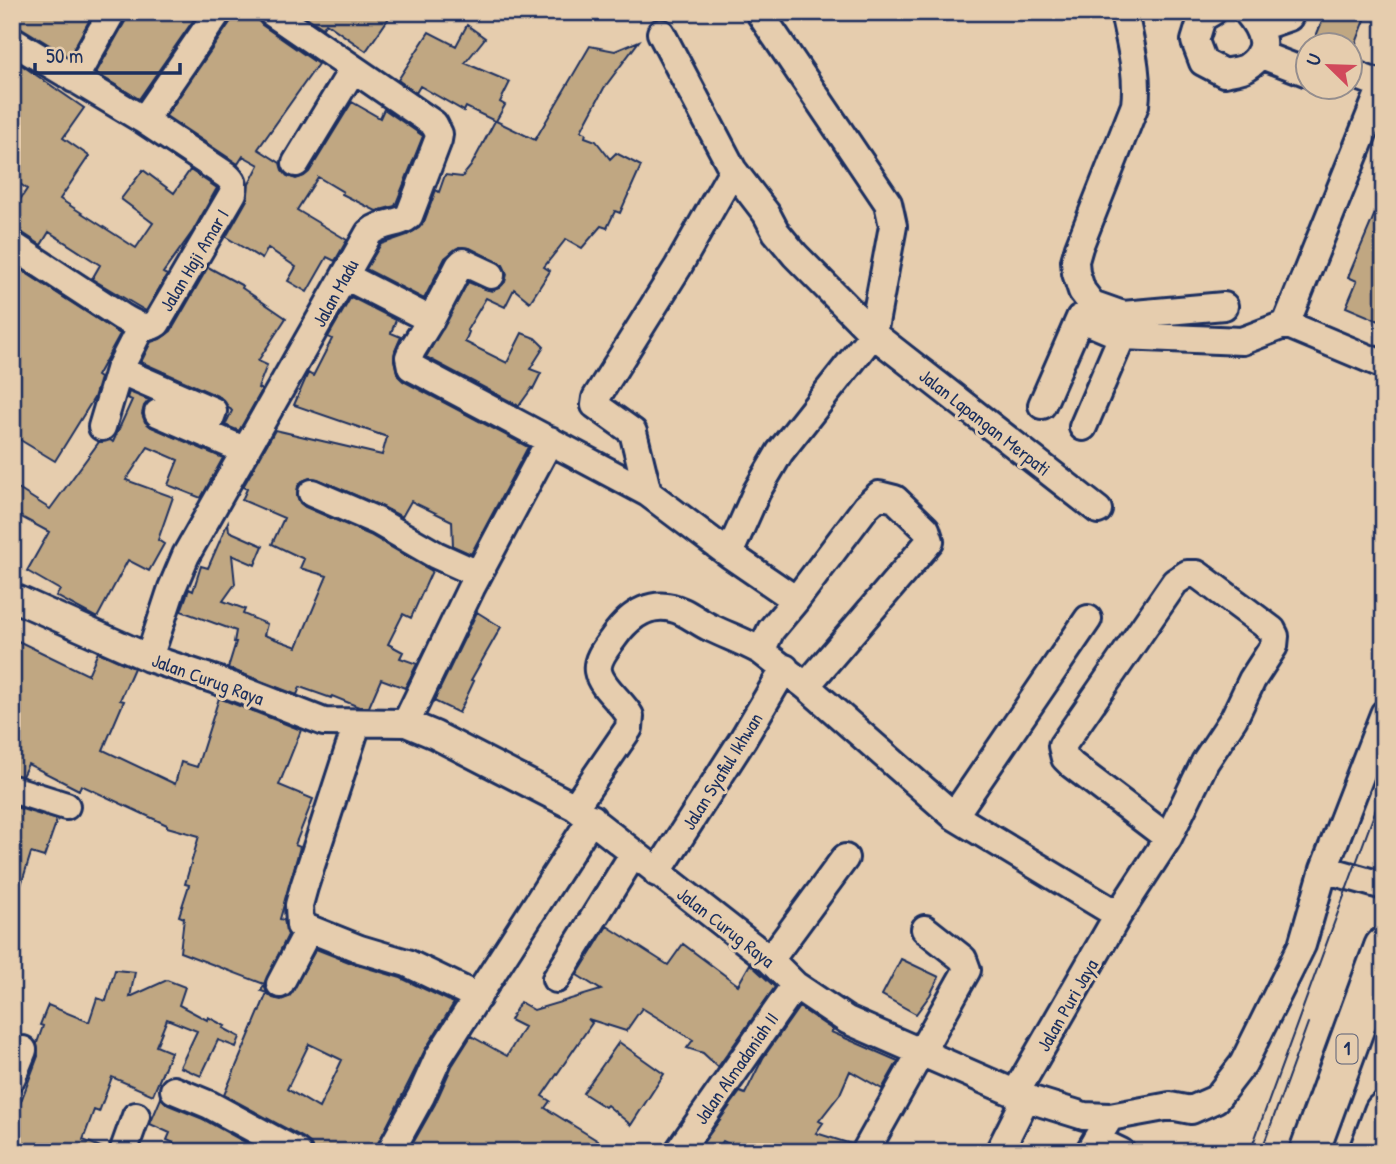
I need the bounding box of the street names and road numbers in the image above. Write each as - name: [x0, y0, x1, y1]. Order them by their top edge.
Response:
- street label: Jalan Haji Amar I: [153, 204, 235, 316]
- street label: Jalan Madu: [306, 254, 364, 332]
- street label: Jalan Lapangan Merpati: [914, 362, 1056, 482]
- street label: Jalan Curug Raya: [148, 647, 268, 711]
- street label: Jalan Syafiul Ikhwan: [675, 707, 769, 835]
- street label: Jalan Curug Raya: [672, 881, 781, 974]
- street label: Jalan Puri Jaya: [1030, 954, 1104, 1056]
- street label: Jalan Almadaniah II: [688, 1007, 784, 1129]
- road number: 1: [1336, 1034, 1358, 1064]

